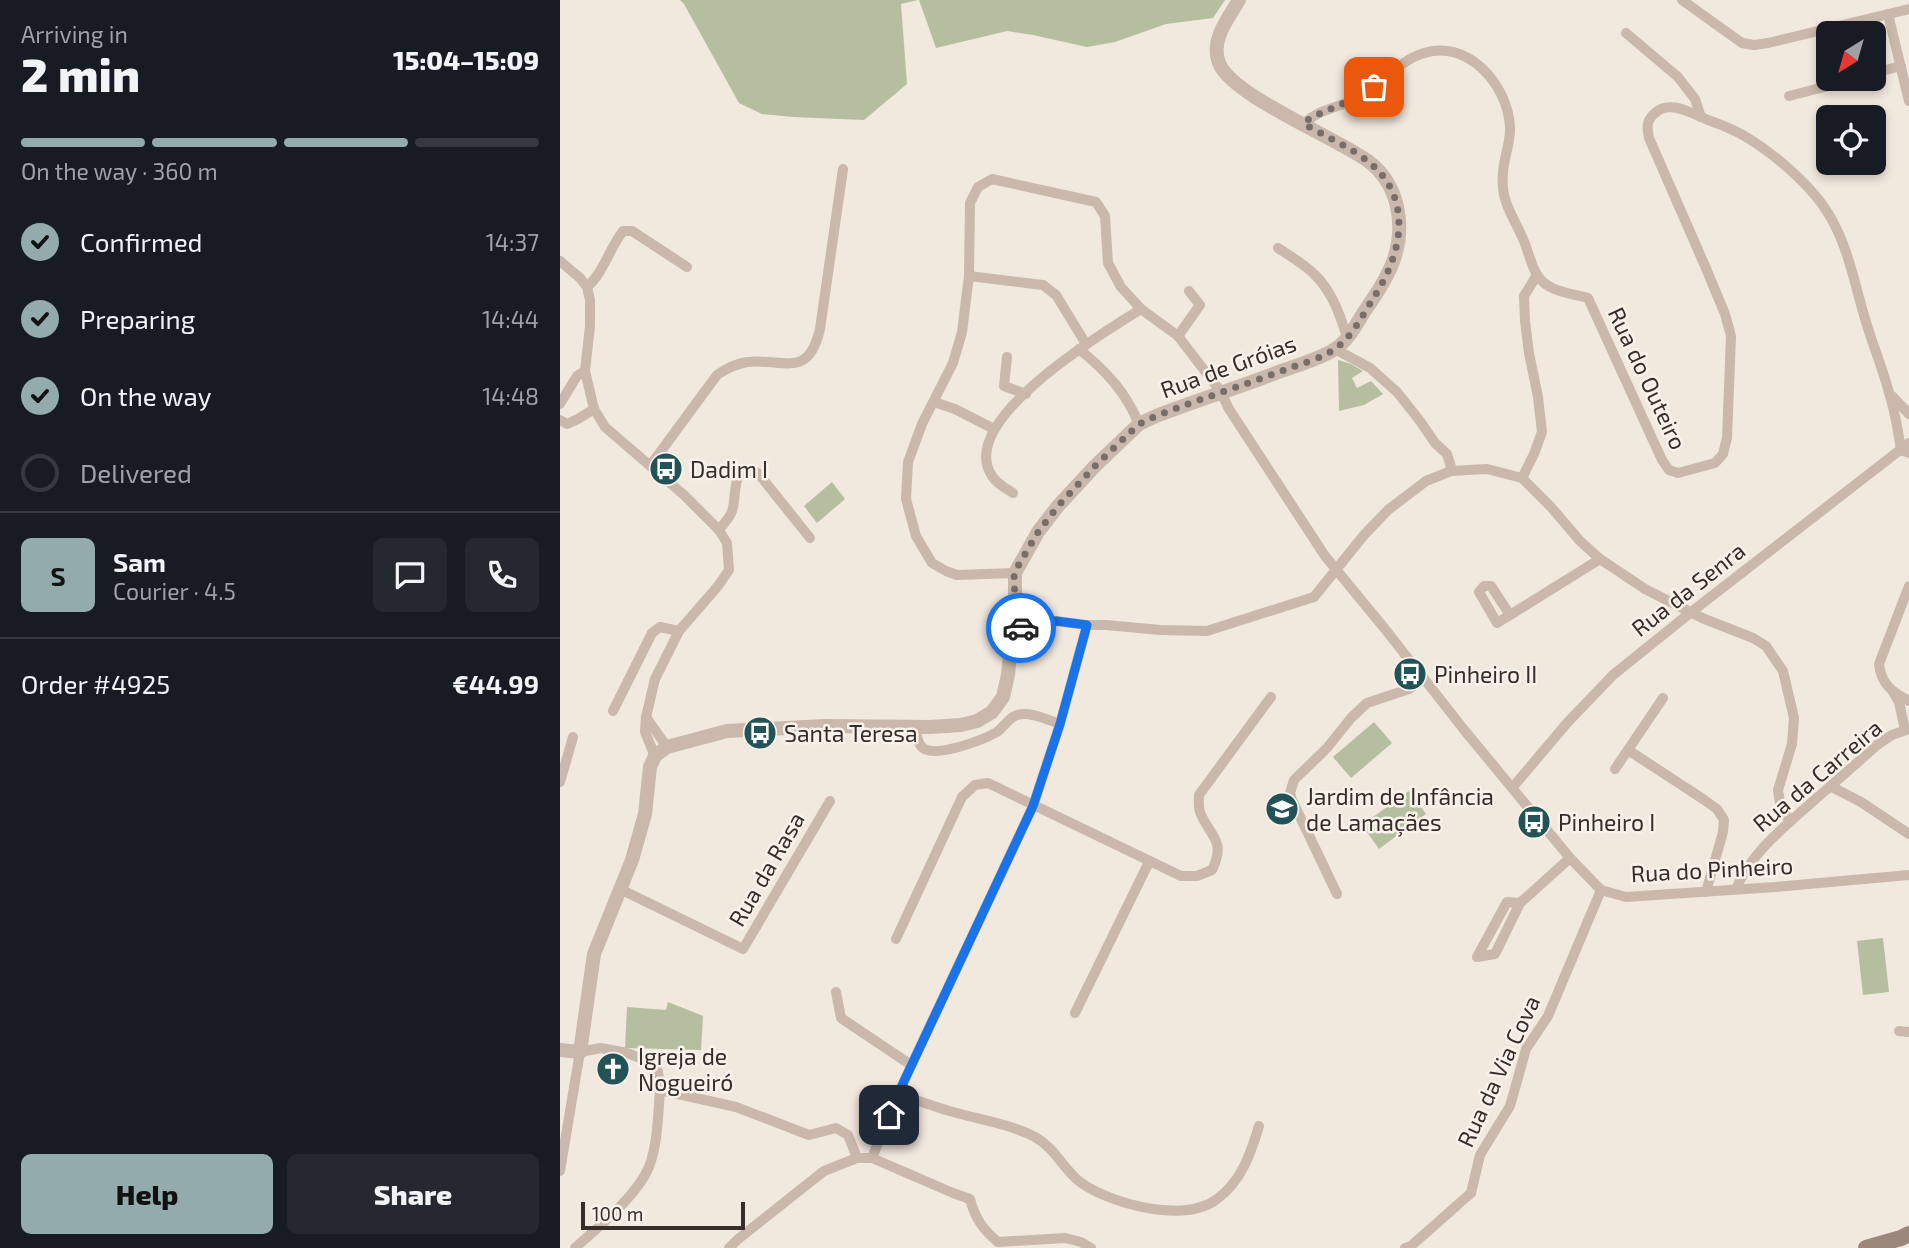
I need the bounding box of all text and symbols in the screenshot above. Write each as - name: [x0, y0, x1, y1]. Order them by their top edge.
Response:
- text: Arriving in: [21, 20, 128, 48]
- north arrow: [1816, 21, 1886, 91]
- map controls: [1816, 21, 1886, 175]
- text: 15:04–15:09: [393, 44, 539, 75]
- text: 2 min: [21, 46, 140, 101]
- pin: [1344, 57, 1404, 117]
- icon: bag: [1355, 68, 1393, 106]
- button: locate: [1816, 105, 1886, 175]
- text: On the way · 360 m: [21, 157, 218, 185]
- icon: check: [21, 223, 59, 261]
- text: Confirmed: [80, 226, 203, 257]
- text: 14:37: [486, 228, 539, 256]
- icon: check: [21, 300, 59, 338]
- street label: Rua do Outeiro: [1603, 302, 1693, 454]
- text: Preparing: [80, 303, 195, 334]
- text: 14:44: [482, 305, 539, 333]
- street label: Rua de Gróias: [1156, 329, 1300, 403]
- icon: check: [21, 377, 59, 415]
- text: On the way: [80, 380, 211, 411]
- text: 14:48: [482, 382, 539, 410]
- bus stop icon: Dadim I: [647, 450, 685, 488]
- place label: Dadim I: [690, 455, 768, 483]
- text: Delivered: [80, 457, 192, 488]
- street label: Rua da Senra: [1626, 536, 1750, 642]
- button: chat: [373, 538, 447, 612]
- button: phone: [465, 538, 539, 612]
- text: Sam: [113, 546, 166, 577]
- text: S: [50, 560, 66, 591]
- text: Courier · 4.5: [113, 577, 236, 605]
- courier: [986, 593, 1056, 663]
- icon: car: [1002, 609, 1040, 647]
- bus stop icon: Pinheiro II: [1391, 655, 1429, 693]
- place label: Pinheiro II: [1434, 660, 1537, 688]
- text: Order #4925: [21, 668, 170, 699]
- text: €44.99: [452, 668, 539, 699]
- street label: Rua da Carreira: [1747, 713, 1887, 837]
- bus stop icon: Santa Teresa: [741, 714, 779, 752]
- place label: Santa Teresa: [784, 719, 918, 747]
- place label: Jardim de Infância de Lamaçães: [1306, 782, 1494, 837]
- school or university icon: Jardim de Infância de Lamaçães: [1263, 790, 1301, 828]
- bus stop icon: Pinheiro I: [1515, 803, 1553, 841]
- street label: Rua da Rasa: [722, 807, 810, 931]
- place label: Pinheiro I: [1558, 808, 1655, 836]
- street label: Rua do Pinheiro: [1630, 851, 1794, 887]
- street label: Rua da Via Cova: [1451, 991, 1545, 1151]
- place label: Igreja de Nogueiró: [638, 1042, 733, 1096]
- church icon: Igreja de Nogueiró: [594, 1050, 632, 1088]
- pin: [859, 1085, 919, 1145]
- icon: home: [870, 1096, 908, 1134]
- button: Help: [21, 1154, 273, 1234]
- button: Share: [287, 1154, 539, 1234]
- scale bar: [581, 1199, 746, 1231]
- text: 100 m: [592, 1202, 643, 1225]

